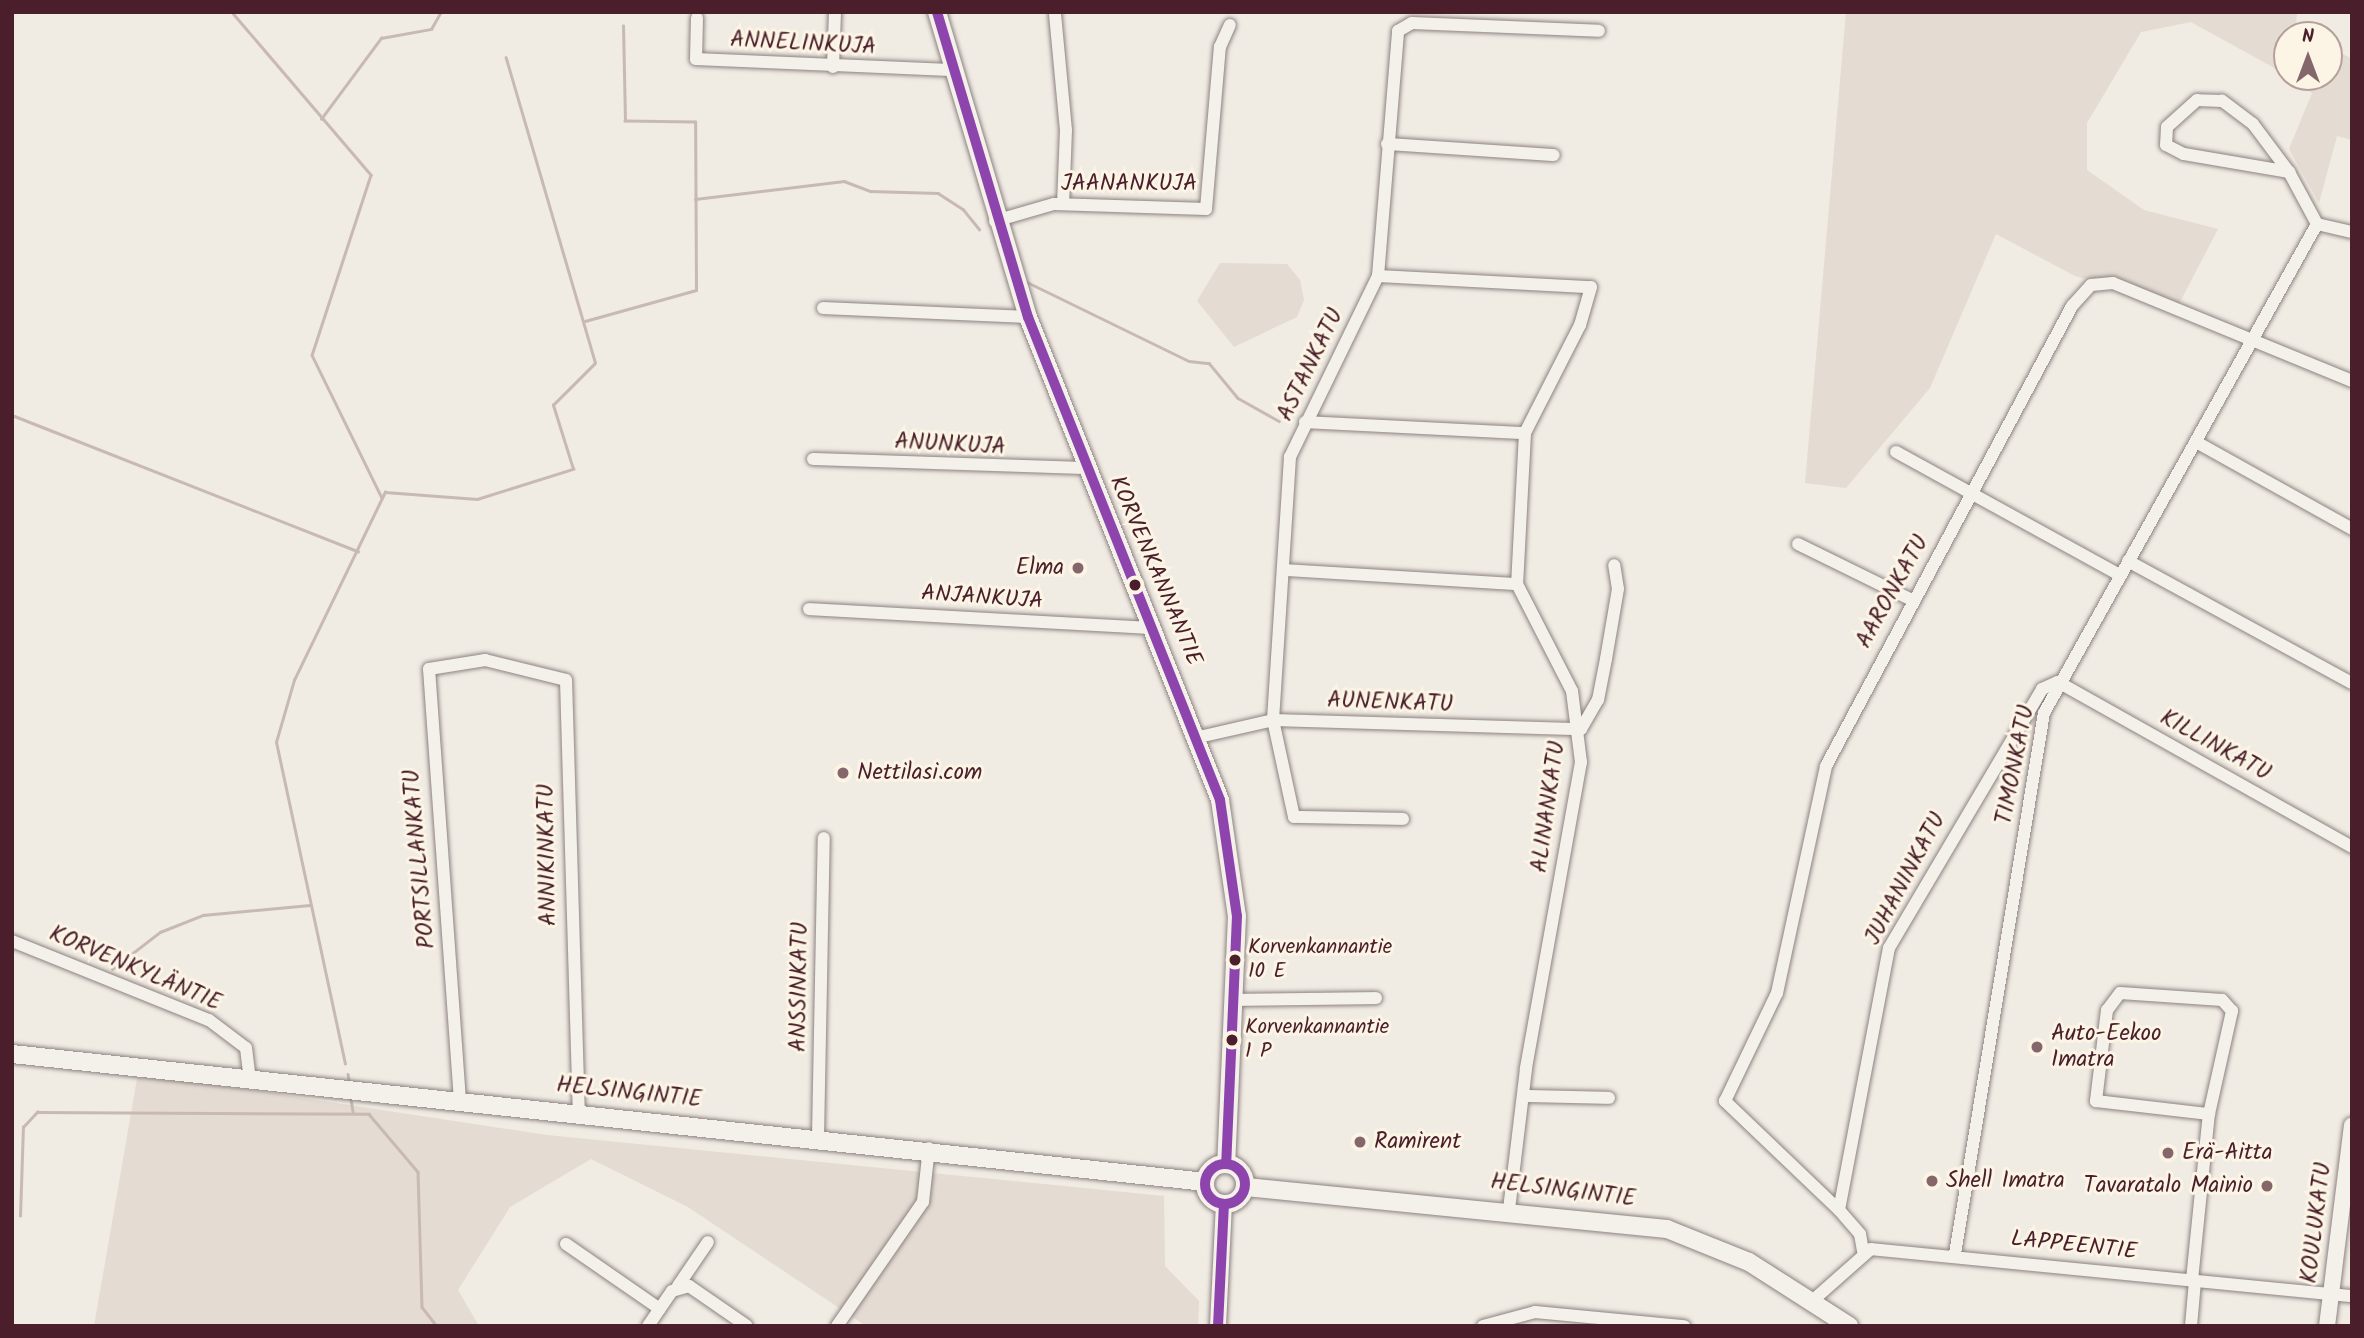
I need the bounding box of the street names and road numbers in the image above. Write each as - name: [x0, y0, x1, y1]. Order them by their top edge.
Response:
- street label: ANNELINKUJA: [729, 26, 877, 62]
- street label: JAANANKUJA: [1061, 170, 1197, 198]
- street label: ASTANKATU: [1272, 304, 1350, 426]
- street label: ANUNKUJA: [894, 428, 1006, 462]
- street label: KORVENKANNANTIE: [1103, 472, 1207, 670]
- street label: AARONKATU: [1851, 531, 1935, 653]
- street label: ANJANKUJA: [920, 580, 1044, 616]
- street label: AUNENKATU: [1327, 687, 1453, 719]
- street label: TIMONKATU: [1991, 703, 2041, 827]
- street label: KILLINKATU: [2155, 704, 2275, 788]
- street label: ALINANKATU: [1526, 740, 1572, 874]
- street label: PORTSILLANKATU: [398, 768, 442, 950]
- street label: ANNIKINKATU: [533, 784, 563, 926]
- street label: JUHANINKATU: [1860, 808, 1952, 950]
- street label: KORVENKYLÄNTIE: [45, 920, 225, 1018]
- street label: ANSSINKATU: [785, 922, 815, 1052]
- street label: HELSINGINTIE: [555, 1072, 703, 1114]
- street label: KOULUKATU: [2296, 1161, 2338, 1285]
- street label: HELSINGINTIE: [1489, 1168, 1637, 1214]
- street label: LAPPEENTIE: [2009, 1226, 2139, 1266]

